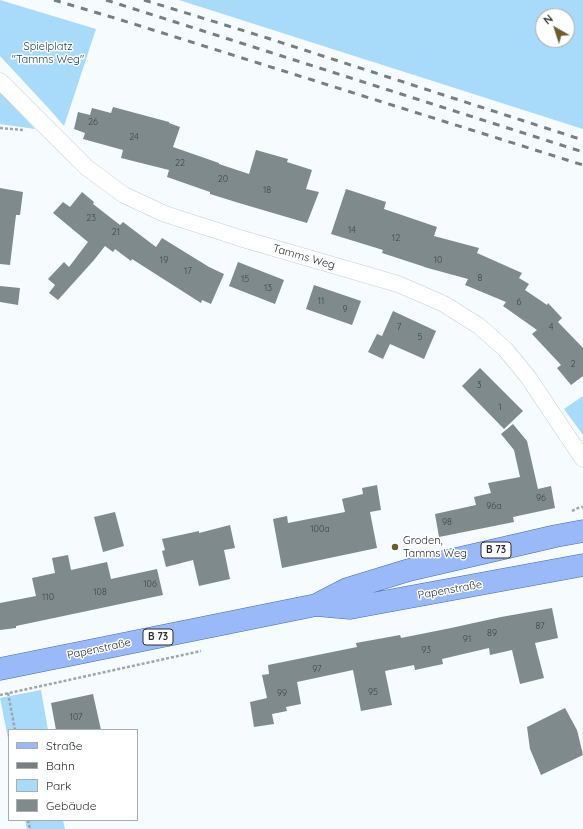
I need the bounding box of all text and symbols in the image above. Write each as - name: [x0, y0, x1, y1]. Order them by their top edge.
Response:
- north arrow: [535, 8, 575, 48]
- text: N: [541, 11, 556, 27]
- park label: Spielplatz "Tamms Weg": [12, 40, 84, 66]
- house number: 26: [88, 117, 98, 127]
- house number: 24: [129, 132, 139, 142]
- house number: 22: [175, 158, 185, 168]
- house number: 20: [218, 174, 228, 184]
- house number: 18: [263, 185, 271, 195]
- house number: 23: [86, 213, 96, 223]
- house number: 14: [348, 225, 356, 235]
- house number: 21: [112, 227, 120, 237]
- house number: 12: [392, 233, 400, 243]
- street label: Tamms Weg: [271, 242, 337, 272]
- house number: 19: [160, 255, 168, 265]
- house number: 10: [434, 255, 442, 265]
- house number: 17: [184, 266, 192, 276]
- house number: 8: [478, 273, 482, 283]
- house number: 15: [241, 274, 249, 284]
- house number: 13: [264, 283, 272, 293]
- house number: 11: [318, 296, 324, 306]
- house number: 6: [517, 297, 521, 307]
- house number: 9: [342, 304, 348, 314]
- house number: 7: [397, 322, 401, 332]
- house number: 4: [549, 322, 553, 332]
- house number: 5: [418, 332, 422, 342]
- house number: 2: [571, 359, 575, 369]
- house number: 3: [477, 380, 481, 390]
- house number: 1: [498, 402, 502, 412]
- house number: 96: [536, 493, 546, 503]
- house number: 96a: [486, 501, 502, 511]
- house number: 98: [442, 517, 452, 527]
- house number: 100a: [310, 524, 330, 534]
- place label: Groden, Tamms Weg: [403, 534, 467, 560]
- marker: Groden, Tamms Weg: [390, 542, 400, 552]
- road number: B 73: [481, 542, 511, 558]
- street label: Papenstraße: [417, 578, 483, 602]
- house number: 106: [143, 579, 157, 589]
- house number: 108: [93, 587, 107, 597]
- house number: 110: [42, 592, 54, 602]
- house number: 87: [535, 621, 545, 631]
- house number: 89: [487, 628, 497, 638]
- road number: B 73: [143, 629, 173, 645]
- house number: 91: [463, 634, 471, 644]
- street label: Papenstraße: [66, 636, 132, 662]
- house number: 93: [421, 645, 431, 655]
- house number: 97: [312, 664, 322, 674]
- house number: 95: [368, 687, 378, 697]
- house number: 99: [277, 688, 287, 698]
- house number: 107: [70, 712, 82, 722]
- legend: [8, 729, 138, 821]
- text: Straße: [46, 738, 83, 753]
- text: Bahn: [46, 758, 75, 773]
- text: Park: [46, 778, 71, 793]
- text: Gebäude: [46, 798, 96, 813]

